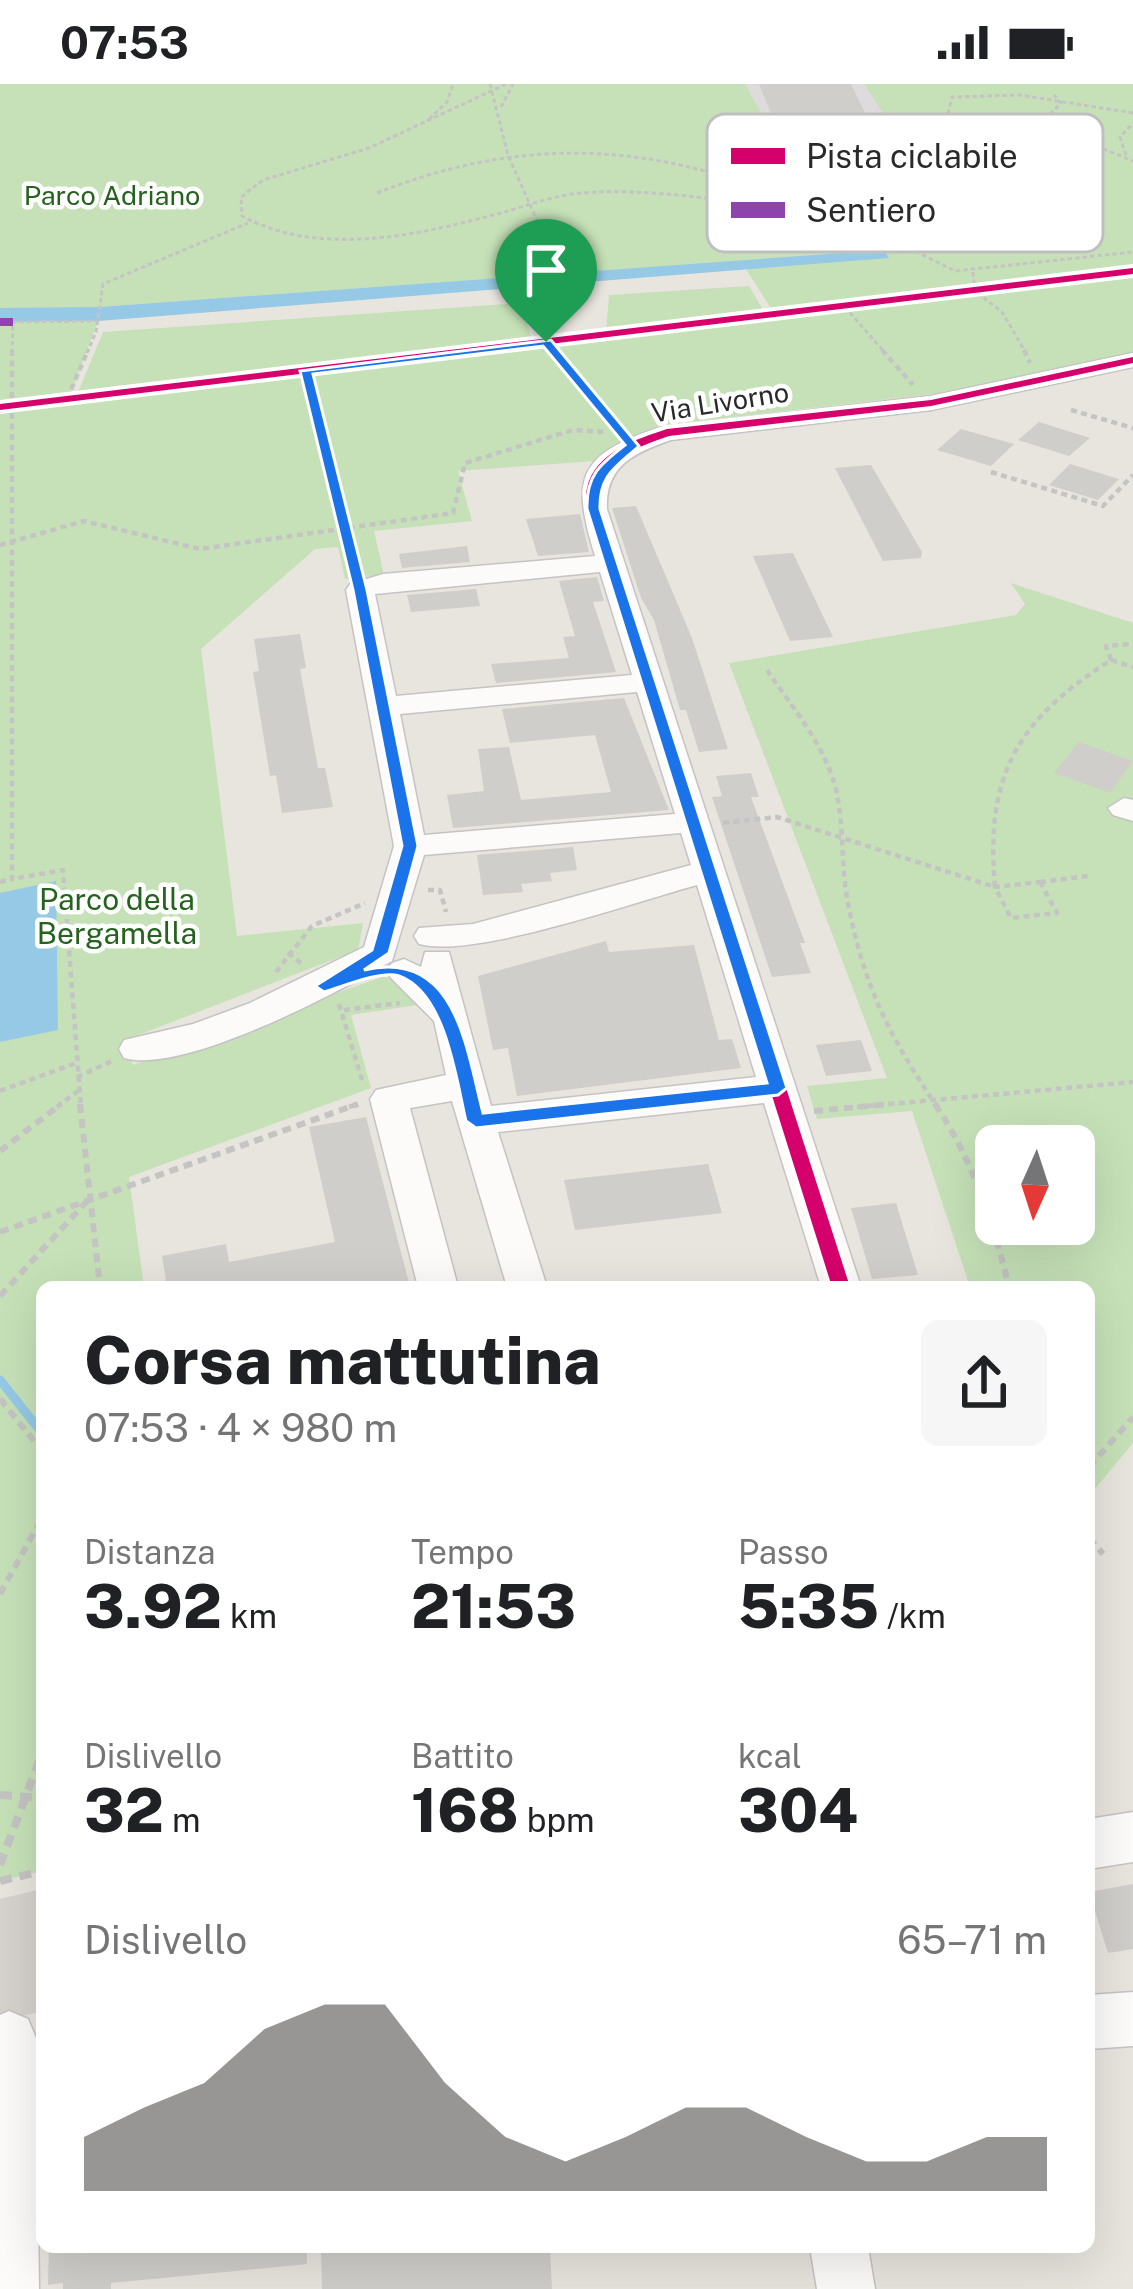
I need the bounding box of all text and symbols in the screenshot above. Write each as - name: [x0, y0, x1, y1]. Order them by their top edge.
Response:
- text: 07:53: [60, 16, 189, 69]
- legend: [707, 114, 1103, 252]
- text: Pista ciclabile: [806, 137, 1018, 175]
- park label: Parco Adriano: [24, 179, 200, 211]
- text: Sentiero: [806, 191, 936, 229]
- pin: [495, 219, 597, 342]
- icon: arrive: [513, 237, 579, 303]
- street label: Via Livorno: [649, 375, 791, 429]
- park label: Parco della Bergamella: [37, 881, 197, 951]
- north arrow: [975, 1125, 1095, 1245]
- map controls: [975, 1125, 1095, 1245]
- button: share: [921, 1320, 1047, 1446]
- text: Corsa mattutina: [84, 1321, 601, 1399]
- text: 07:53 · 4 × 980 m: [84, 1405, 397, 1451]
- text: Distanza: [84, 1533, 216, 1571]
- text: Tempo: [411, 1533, 514, 1571]
- text: Passo: [738, 1533, 829, 1571]
- text: 3.92: [84, 1571, 222, 1642]
- text: 21:53: [411, 1571, 576, 1642]
- text: 5:35: [738, 1571, 879, 1642]
- text: km: [222, 1597, 277, 1635]
- text: /km: [879, 1597, 946, 1635]
- text: Dislivello: [84, 1737, 222, 1775]
- text: Battito: [411, 1737, 514, 1775]
- text: kcal: [738, 1737, 802, 1775]
- text: 32: [84, 1775, 164, 1846]
- text: 168: [411, 1775, 519, 1846]
- text: 304: [738, 1775, 858, 1846]
- text: m: [164, 1801, 201, 1839]
- text: bpm: [519, 1801, 595, 1839]
- text: Dislivello: [84, 1917, 247, 1963]
- text: 65–71 m: [897, 1917, 1047, 1963]

